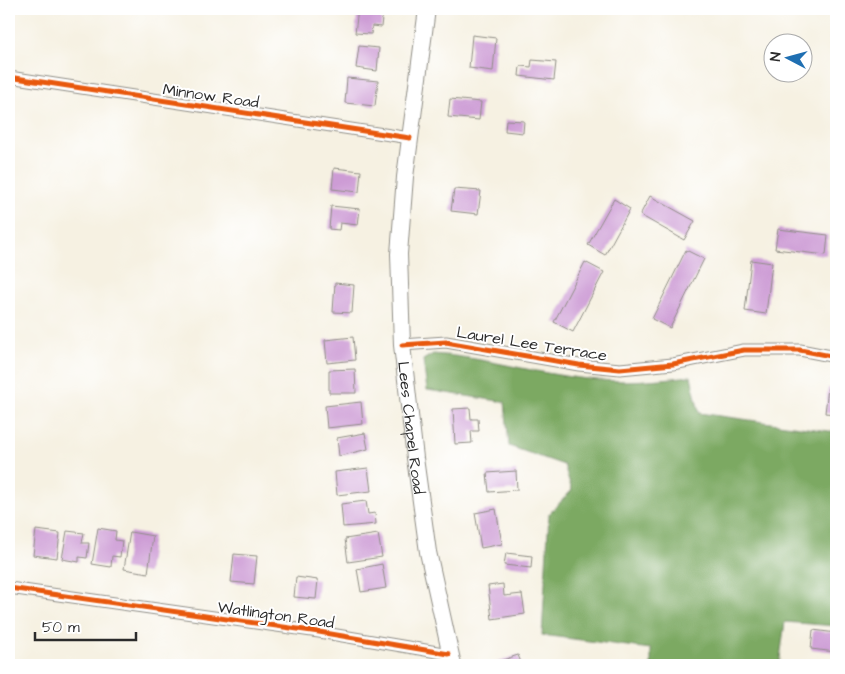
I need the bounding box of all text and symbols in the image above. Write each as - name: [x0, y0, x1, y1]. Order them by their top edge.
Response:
- north arrow: [762, 32, 812, 82]
- text: N: [766, 51, 786, 62]
- street label: Minnow Road: [161, 78, 260, 114]
- street label: Laurel Lee Terrace: [455, 321, 609, 367]
- street label: Lees Chapel Road: [392, 360, 430, 496]
- street label: Watlington Road: [216, 596, 336, 635]
- scale bar: [35, 609, 136, 641]
- text: 50 m: [42, 617, 80, 638]

